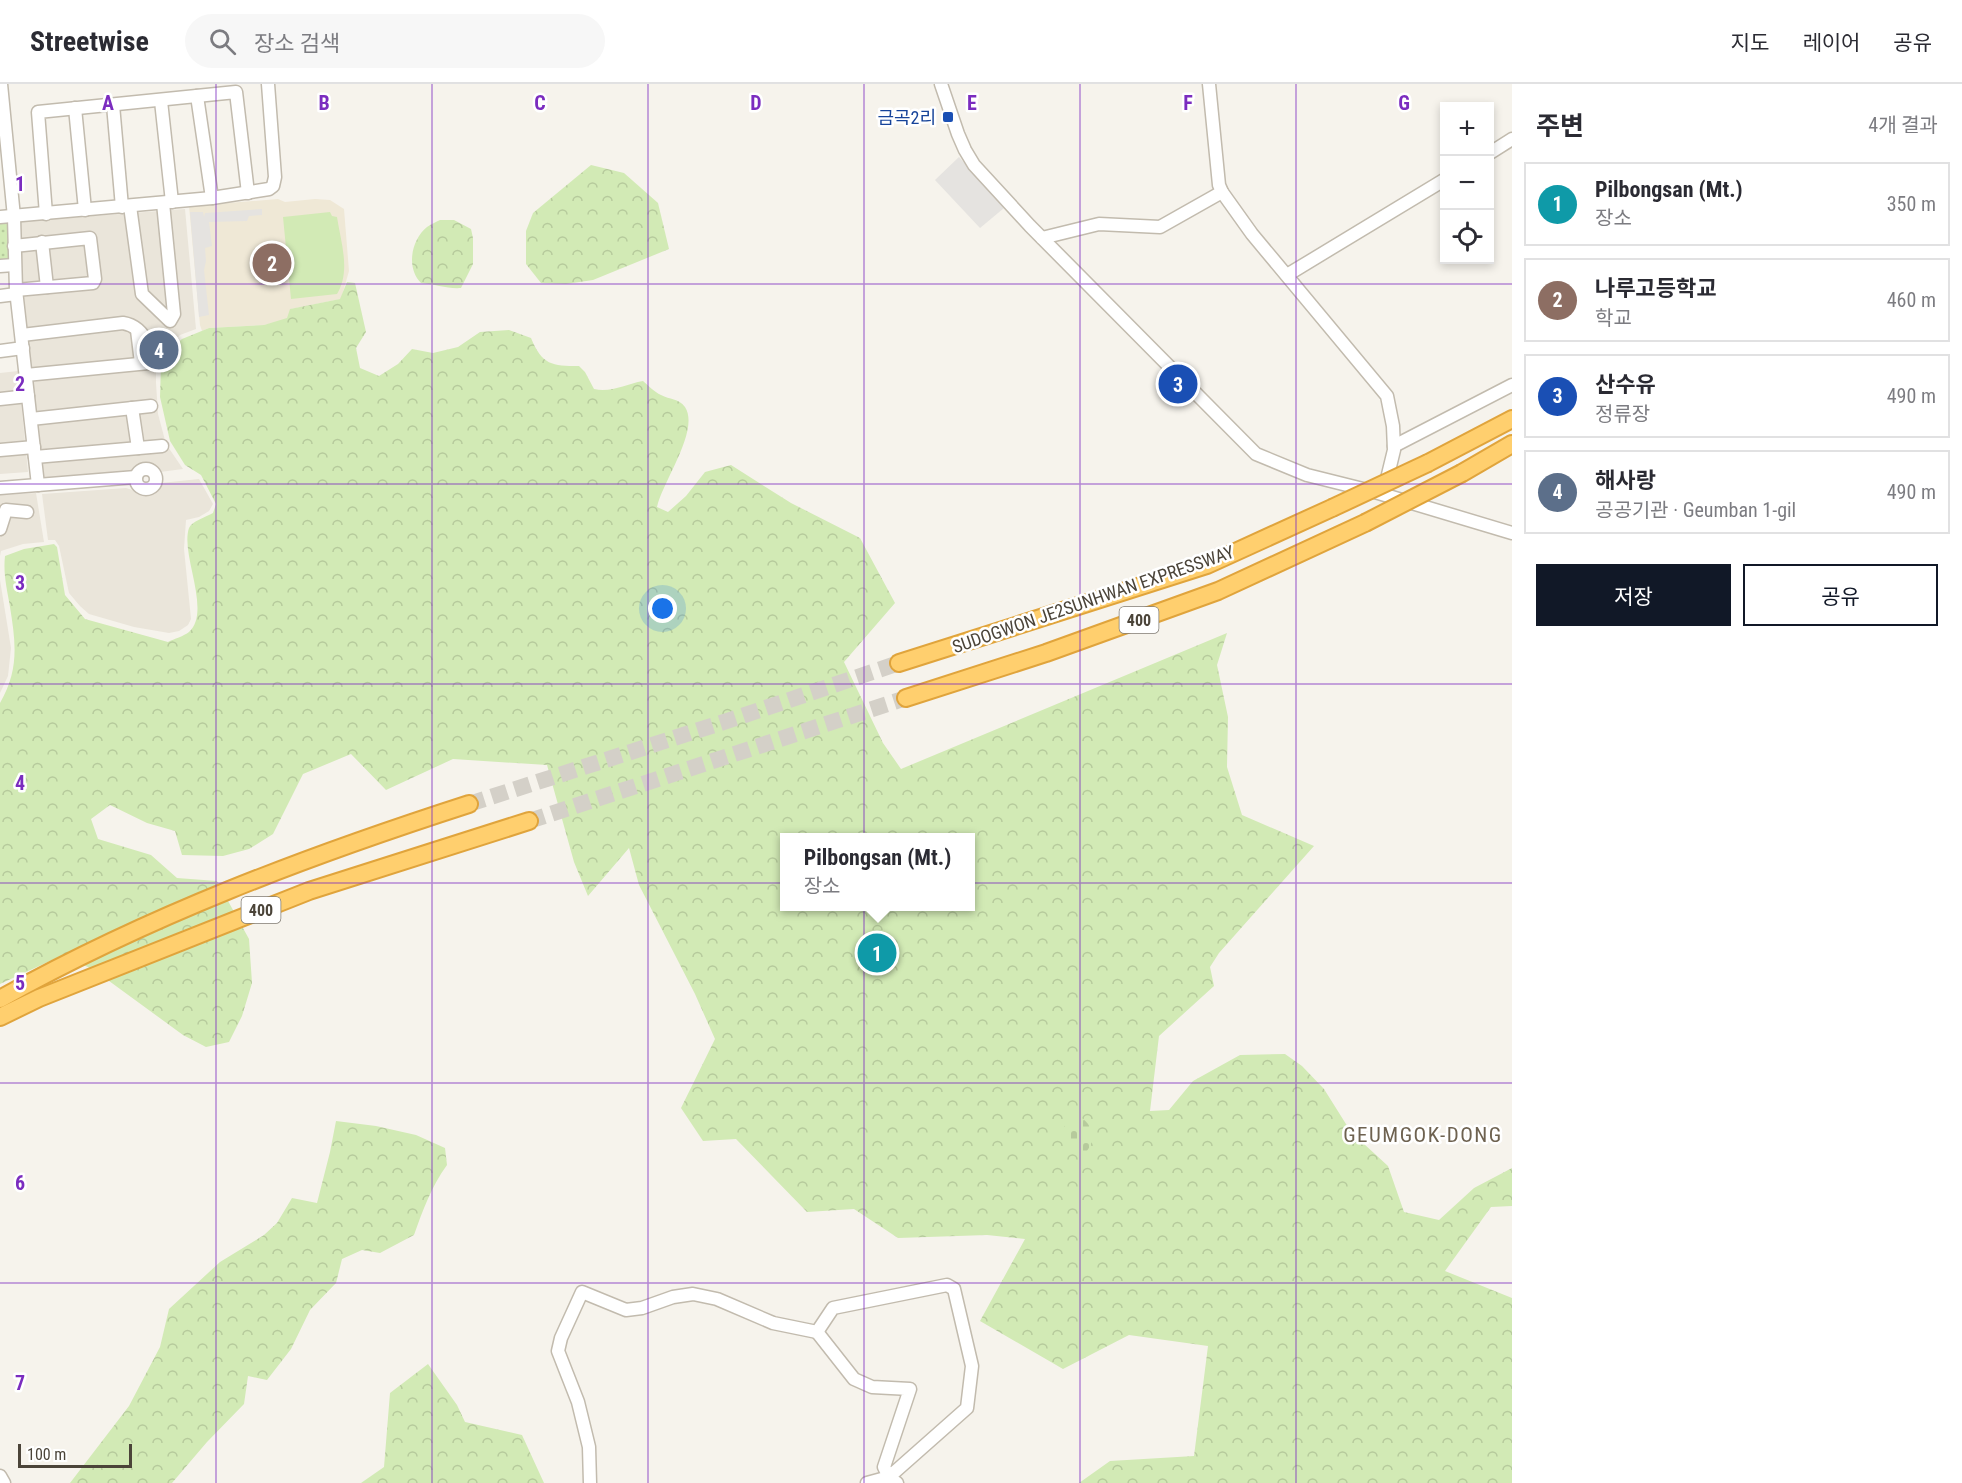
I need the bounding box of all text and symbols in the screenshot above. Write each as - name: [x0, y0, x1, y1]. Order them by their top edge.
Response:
- search box: [185, 14, 605, 68]
- text: Streetwise: [30, 25, 149, 58]
- icon: search: [206, 25, 239, 58]
- text: 장소 검색: [254, 31, 340, 56]
- text: 지도: [1731, 31, 1769, 55]
- text: 레이어: [1802, 31, 1860, 55]
- text: 공유: [1893, 31, 1932, 55]
- text: A: [102, 91, 114, 115]
- text: B: [318, 91, 330, 115]
- text: C: [534, 91, 546, 115]
- text: D: [750, 91, 762, 115]
- text: E: [967, 91, 977, 115]
- text: F: [1183, 91, 1193, 115]
- text: G: [1398, 91, 1410, 115]
- map controls: [1440, 102, 1494, 264]
- button: +: [1440, 102, 1494, 156]
- place label: 금곡2리: [877, 107, 936, 128]
- marker: 금곡2리: [941, 110, 955, 124]
- text: 주변: [1536, 111, 1584, 141]
- text: 4개 결과: [1868, 113, 1938, 137]
- button: −: [1440, 156, 1494, 210]
- text: 1: [15, 172, 25, 196]
- text: Pilbongsan (Mt.): [1595, 177, 1743, 202]
- text: 1: [1552, 192, 1563, 216]
- text: 350 m: [1887, 192, 1936, 216]
- text: 장소: [1595, 206, 1632, 230]
- button: locate: [1440, 210, 1494, 264]
- pin: 2: [252, 240, 292, 285]
- text: 나루고등학교: [1595, 276, 1716, 301]
- text: 2: [1552, 288, 1563, 312]
- text: 460 m: [1887, 288, 1936, 312]
- text: 학교: [1595, 306, 1632, 330]
- pin: 4: [140, 328, 178, 372]
- pin: 3: [1158, 362, 1198, 406]
- text: 2: [15, 372, 25, 396]
- text: 산수유: [1595, 372, 1656, 397]
- text: 3: [1552, 384, 1563, 408]
- text: 490 m: [1887, 384, 1936, 408]
- text: 정류장: [1595, 402, 1650, 426]
- text: 해사랑: [1595, 468, 1656, 493]
- text: 4: [1552, 480, 1563, 504]
- text: 490 m: [1887, 480, 1936, 504]
- text: 공공기관 · Geumban 1-gil: [1595, 498, 1796, 522]
- street label: SUDOGWON JE2SUNHWAN EXPRESSWAY: [949, 541, 1237, 657]
- button: 저장: [1536, 564, 1731, 626]
- button: 공유: [1743, 564, 1938, 626]
- text: 3: [15, 571, 25, 595]
- your location: [648, 594, 677, 623]
- road number: 400: [1120, 607, 1158, 633]
- text: 4: [15, 771, 25, 795]
- popup: [780, 833, 975, 911]
- text: Pilbongsan (Mt.): [804, 845, 951, 870]
- text: 장소: [804, 874, 840, 898]
- road number: 400: [242, 897, 280, 923]
- pin: 1: [858, 930, 896, 976]
- text: 5: [15, 971, 25, 995]
- district label: GEUMGOK-DONG: [1343, 1123, 1503, 1147]
- text: 6: [15, 1171, 25, 1195]
- text: 7: [15, 1371, 25, 1395]
- scale bar: [18, 1441, 132, 1468]
- text: 100 m: [27, 1445, 66, 1464]

